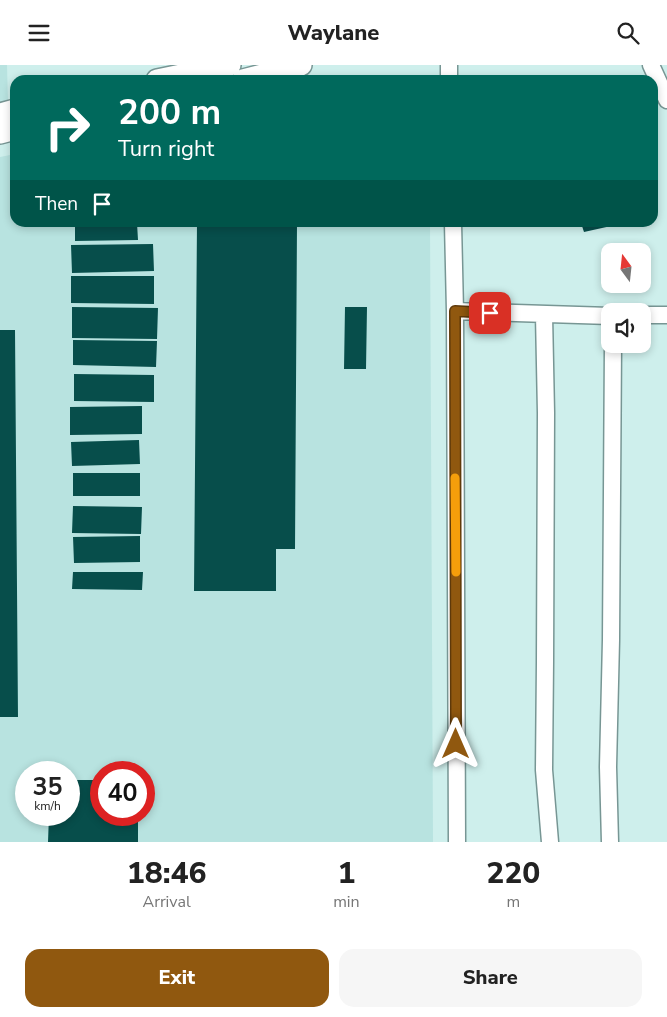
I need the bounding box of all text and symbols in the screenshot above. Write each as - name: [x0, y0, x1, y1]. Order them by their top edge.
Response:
- text: Waylane: [288, 18, 379, 48]
- icon: menu: [25, 19, 53, 47]
- icon: search: [614, 19, 642, 47]
- text: 200 m: [118, 89, 221, 136]
- icon: right: [35, 95, 100, 160]
- text: Turn right: [118, 134, 214, 164]
- icon: arrive: [88, 190, 116, 218]
- text: Then: [35, 191, 78, 217]
- north arrow: [601, 243, 651, 293]
- map controls: [601, 243, 651, 353]
- pin: [469, 292, 511, 334]
- icon: arrive: [476, 299, 504, 327]
- button: sound: [601, 303, 651, 353]
- position arrow: [429, 717, 481, 769]
- speed limit sign: 40: [90, 761, 155, 826]
- text: 35: [32, 770, 63, 804]
- text: km/h: [34, 798, 61, 814]
- text: 18:46: [127, 853, 206, 894]
- text: 1: [337, 853, 355, 894]
- text: 220: [486, 853, 540, 894]
- text: Arrival: [143, 891, 191, 913]
- text: min: [333, 891, 360, 913]
- text: m: [506, 891, 520, 913]
- button: Exit: [25, 949, 329, 1007]
- button: Share: [339, 949, 642, 1007]

